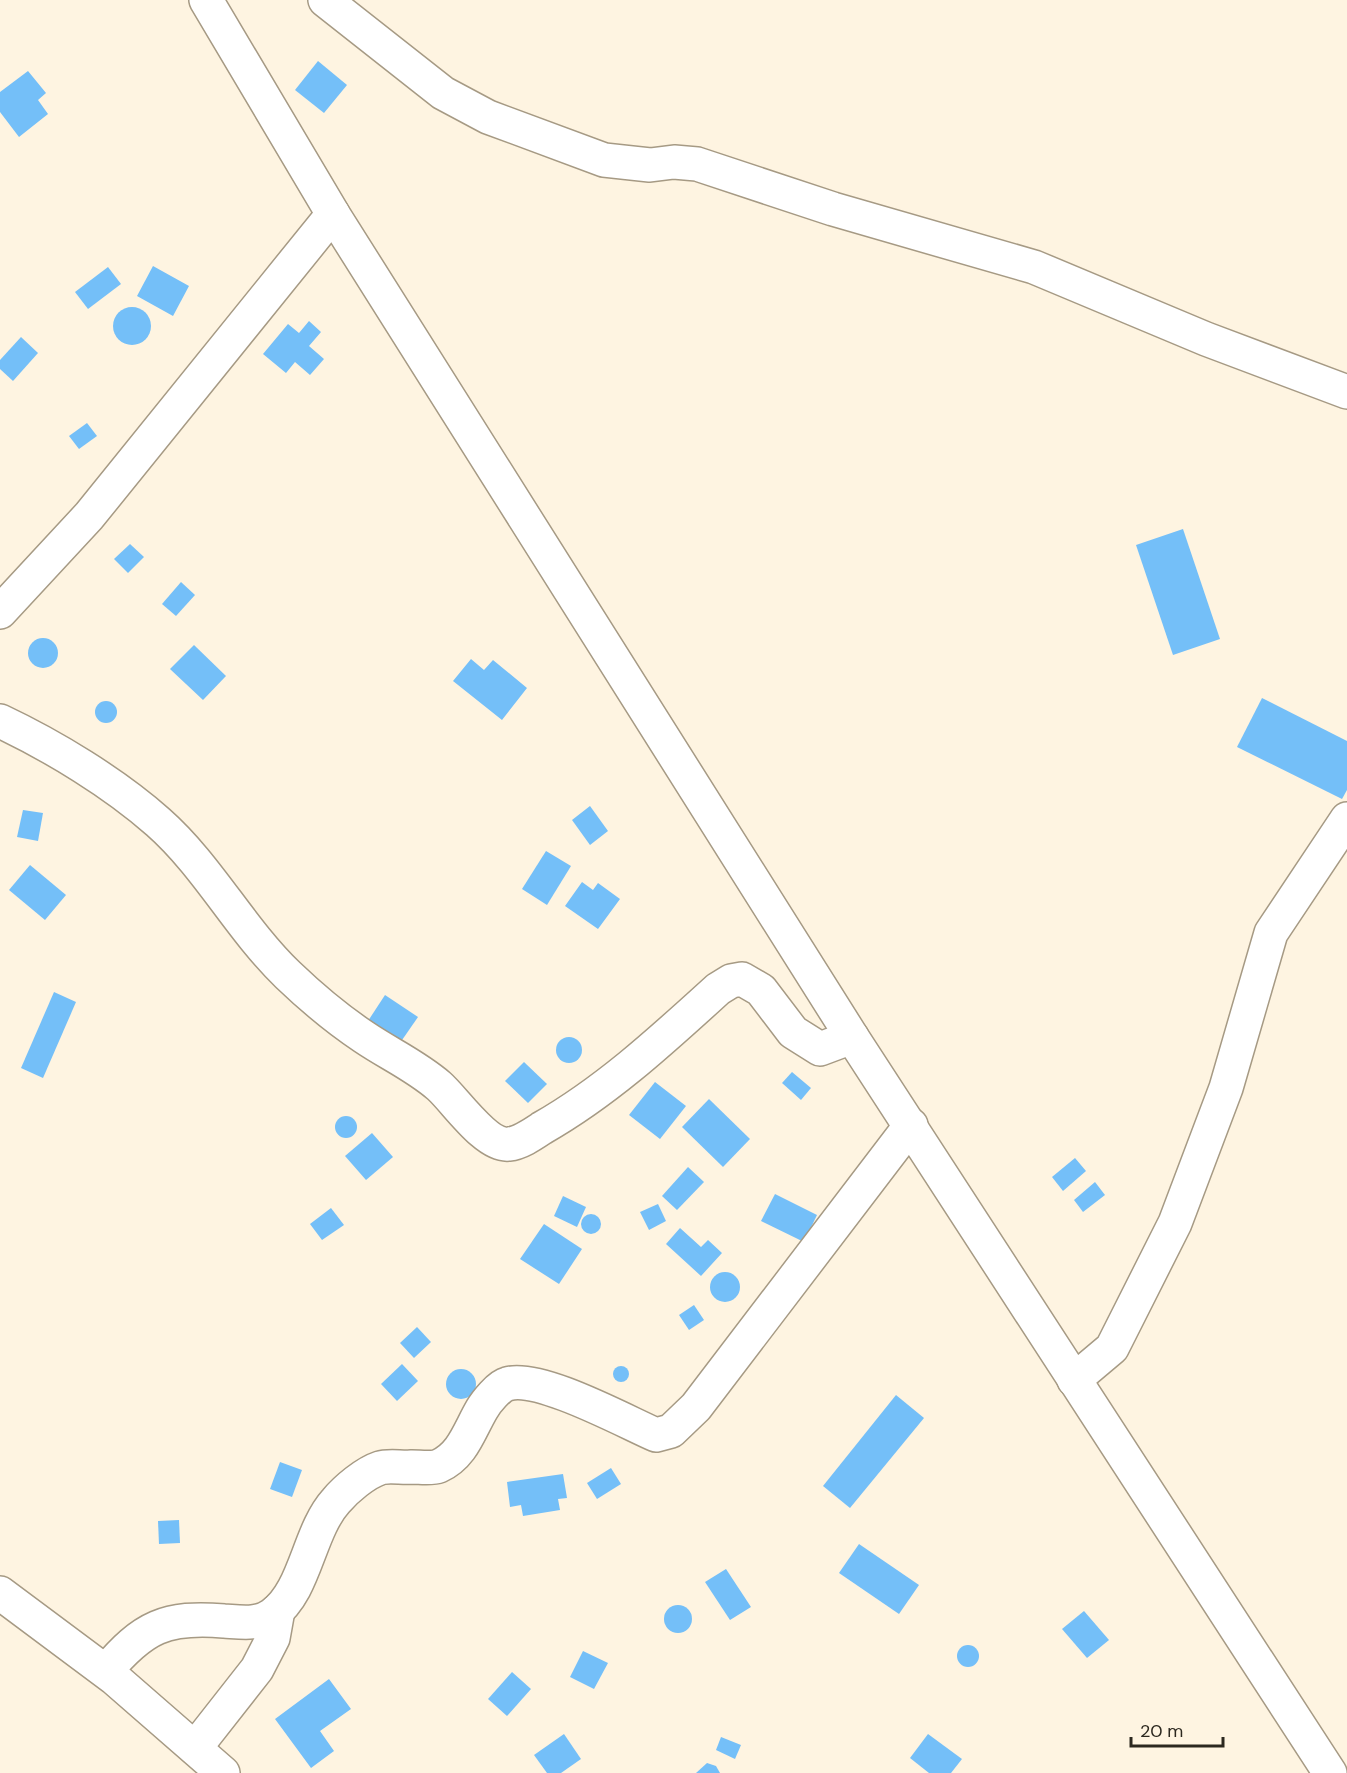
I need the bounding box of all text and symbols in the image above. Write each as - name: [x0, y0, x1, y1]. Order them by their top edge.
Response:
- scale bar: [1131, 1710, 1222, 1748]
- text: 20 m: [1140, 1719, 1183, 1743]

